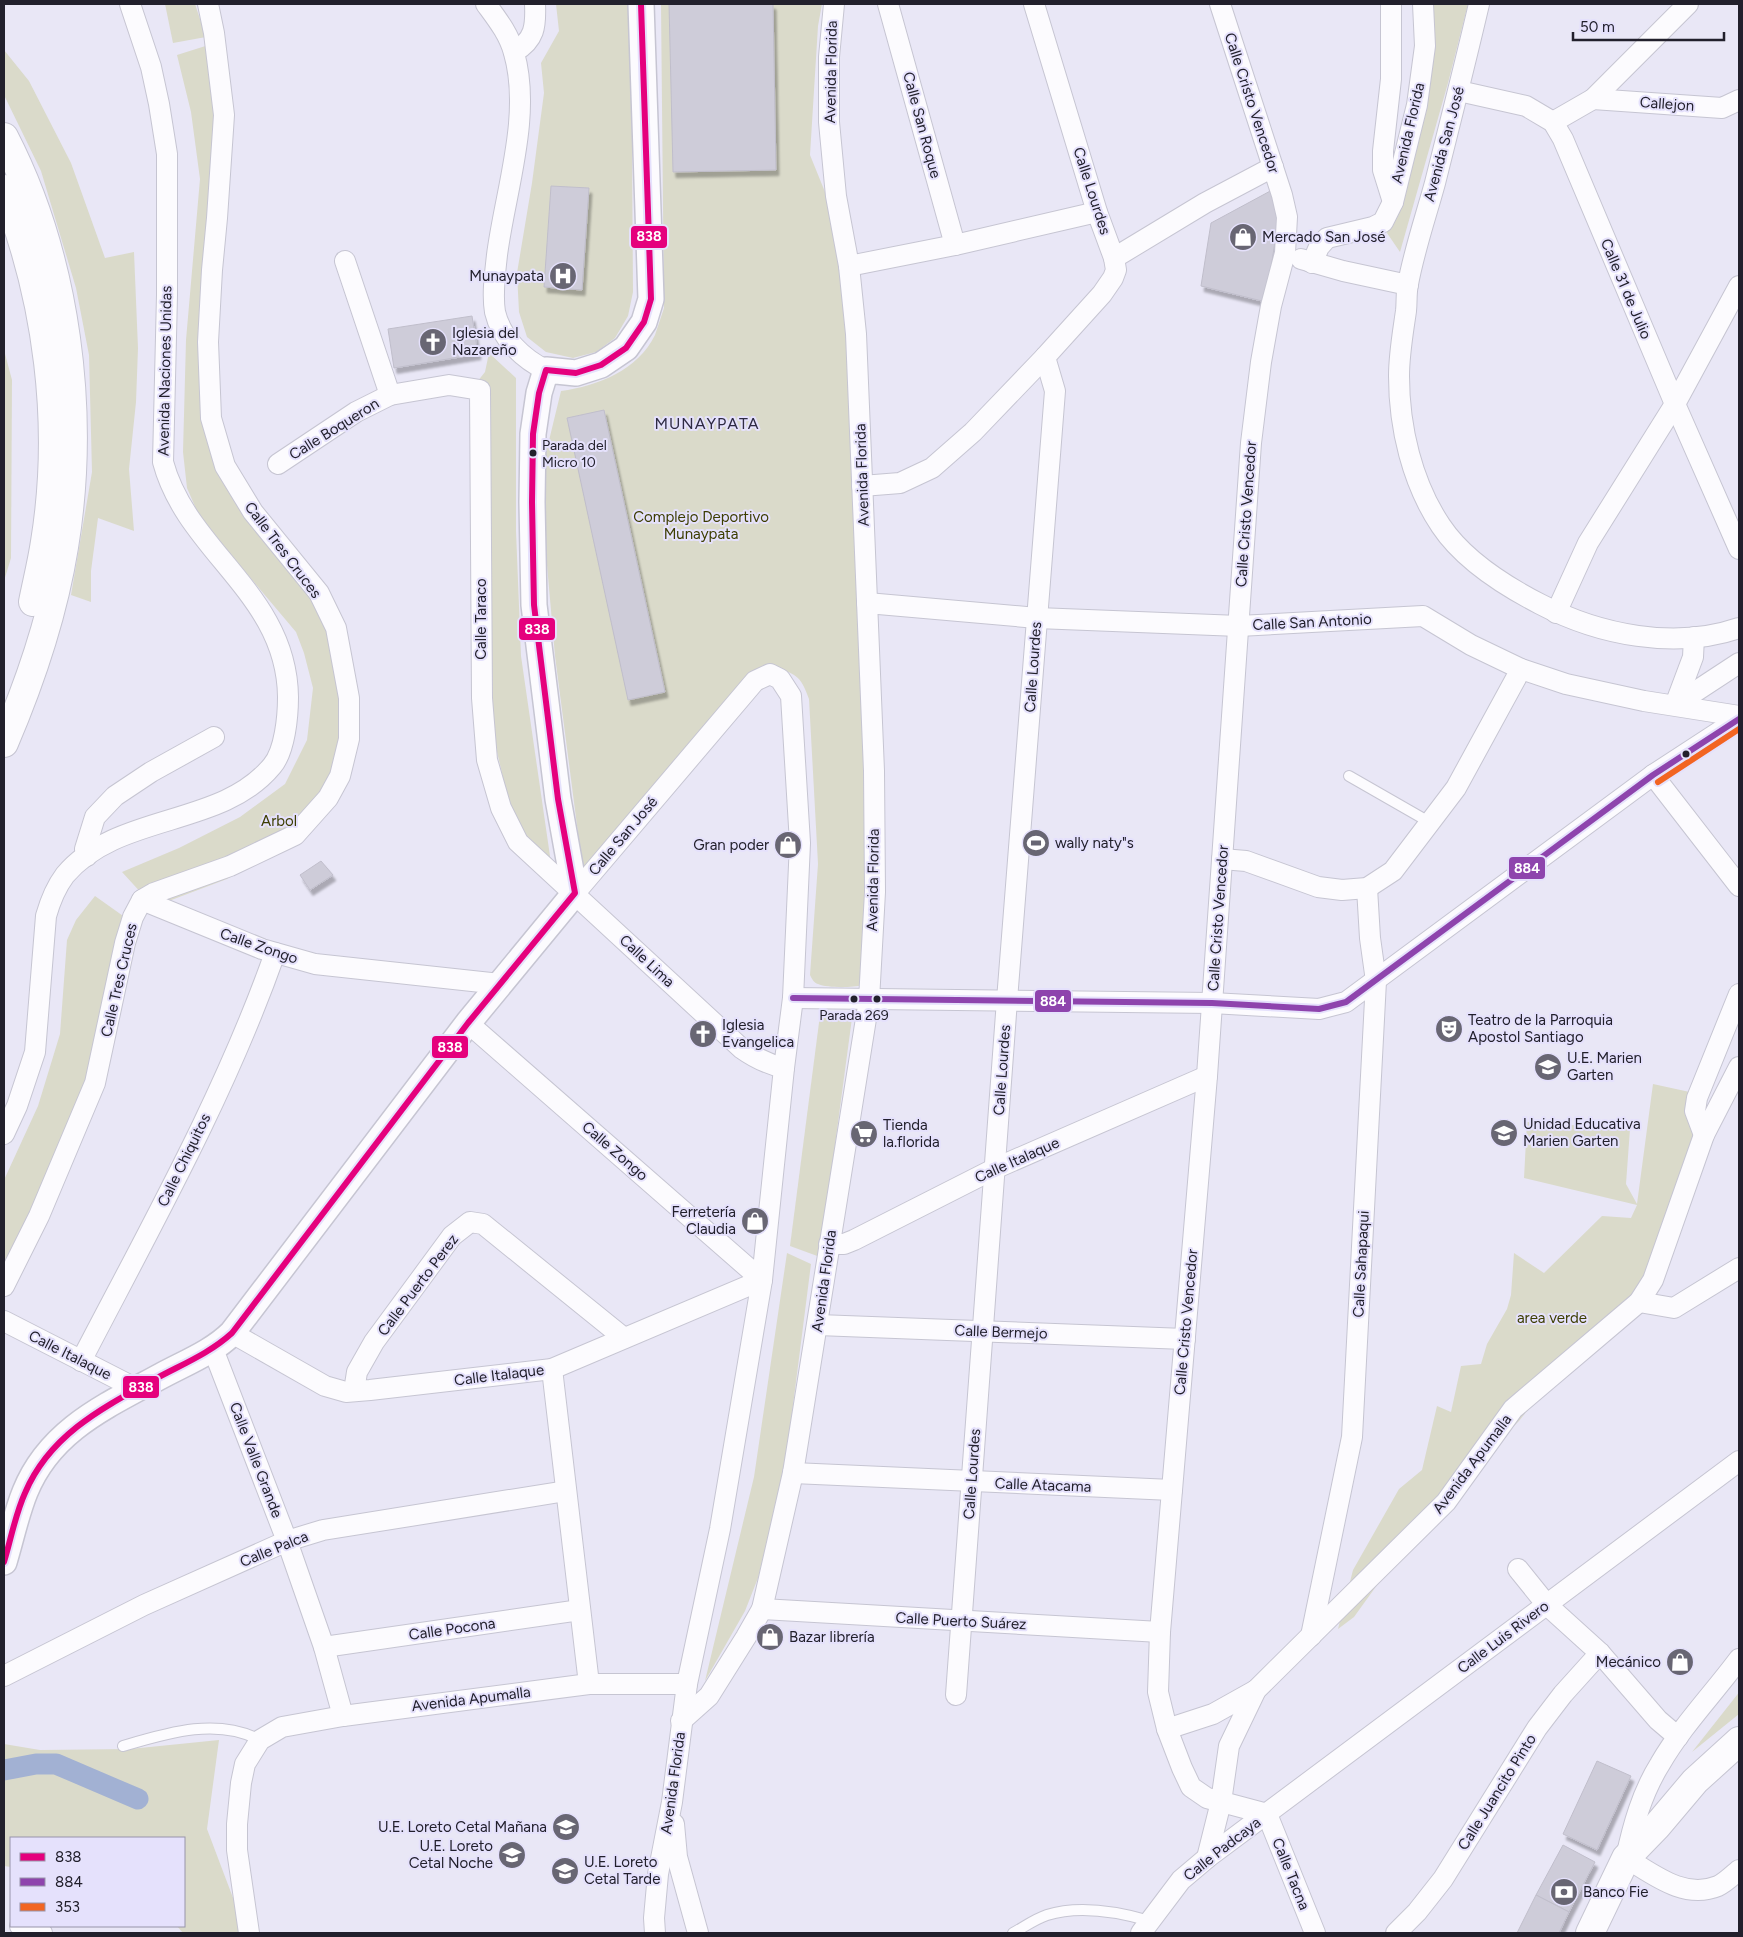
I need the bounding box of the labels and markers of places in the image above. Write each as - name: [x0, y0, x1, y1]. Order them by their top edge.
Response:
- shop icon: Mercado San José: [1228, 222, 1258, 252]
- place label: Mercado San José: [1262, 228, 1385, 246]
- hospital icon: Munaypata: [548, 261, 578, 291]
- place label: Munaypata: [469, 267, 544, 285]
- place label: Iglesia del Nazareño: [452, 324, 518, 359]
- church icon: Iglesia del Nazareño: [418, 327, 448, 357]
- place label: Parada del Micro 10: [542, 437, 607, 471]
- marker: Parada del Micro 10: [528, 448, 538, 458]
- unlabelled marker: [1681, 749, 1691, 759]
- sports icon: wally naty"s: [1021, 828, 1051, 858]
- shop icon: Gran poder: [773, 830, 803, 860]
- place label: wally naty"s: [1055, 834, 1134, 852]
- place label: Gran poder: [693, 836, 769, 854]
- marker: Parada 269: [849, 994, 859, 1004]
- unlabelled marker: [872, 994, 882, 1004]
- place label: Parada 269: [819, 1007, 889, 1024]
- place label: Teatro de la Parroquia Apostol Santiago: [1468, 1011, 1613, 1046]
- theatre icon: Teatro de la Parroquia Apostol Santiago: [1434, 1014, 1464, 1044]
- place label: Iglesia Evangelica: [722, 1016, 794, 1051]
- church icon: Iglesia Evangelica: [688, 1019, 718, 1049]
- place label: U.E. Marien Garten: [1567, 1049, 1642, 1084]
- school or university icon: U.E. Marien Garten: [1533, 1052, 1563, 1082]
- place label: Unidad Educativa Marien Garten: [1523, 1115, 1641, 1150]
- place label: Tienda la.florida: [883, 1116, 940, 1151]
- school or university icon: Unidad Educativa Marien Garten: [1489, 1118, 1519, 1148]
- supermarket icon: Tienda la.florida: [849, 1119, 879, 1149]
- place label: Ferretería Claudia: [671, 1203, 736, 1238]
- shop icon: Ferretería Claudia: [740, 1206, 770, 1236]
- shop icon: Bazar librería: [755, 1622, 785, 1652]
- place label: Bazar librería: [789, 1628, 875, 1646]
- shop icon: Mecánico: [1665, 1647, 1695, 1677]
- place label: Mecánico: [1596, 1653, 1661, 1671]
- school or university icon: U.E. Loreto Cetal Mañana: [551, 1812, 581, 1842]
- place label: U.E. Loreto Cetal Mañana: [378, 1818, 547, 1836]
- place label: U.E. Loreto Cetal Noche: [409, 1837, 493, 1872]
- school or university icon: U.E. Loreto Cetal Noche: [497, 1840, 527, 1870]
- place label: U.E. Loreto Cetal Tarde: [584, 1853, 660, 1888]
- school or university icon: U.E. Loreto Cetal Tarde: [550, 1856, 580, 1886]
- bank icon: Banco Fie: [1549, 1877, 1579, 1907]
- place label: Banco Fie: [1583, 1883, 1649, 1901]

